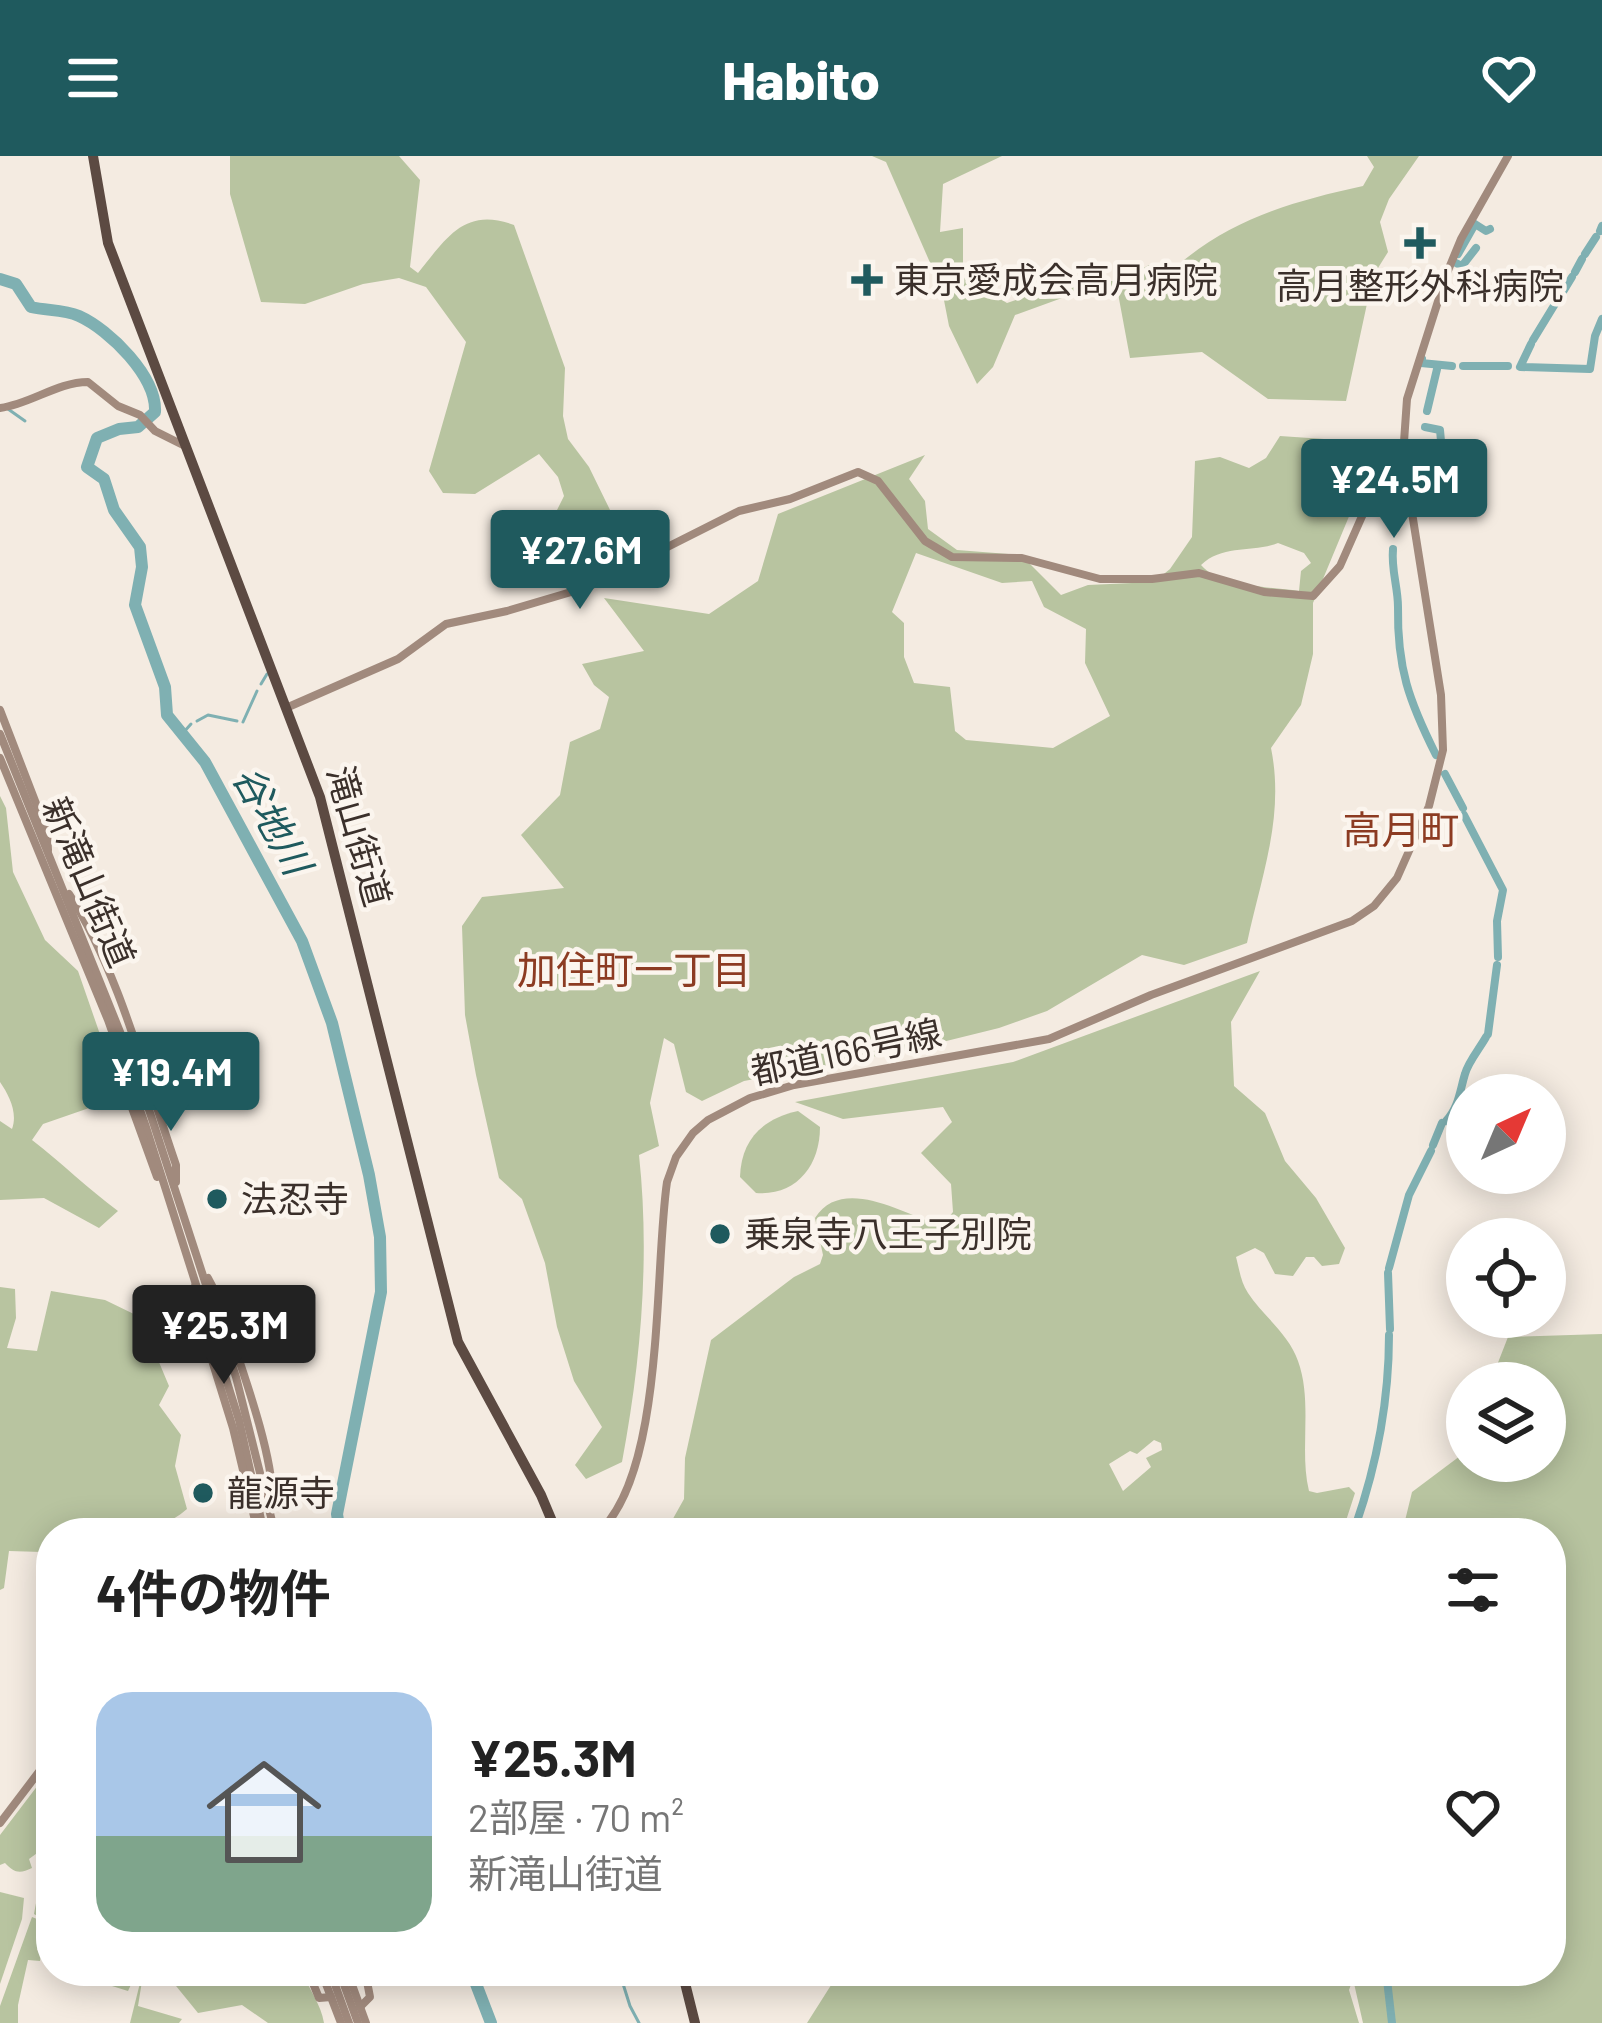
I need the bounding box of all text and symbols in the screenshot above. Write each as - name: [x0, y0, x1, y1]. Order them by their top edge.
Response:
- icon: menu: [60, 45, 126, 111]
- icon: heart: [1476, 45, 1542, 111]
- text: Habito: [722, 46, 880, 111]
- marker: 高月整形外科病院: [1404, 227, 1436, 259]
- place label: 東京愛成会高月病院: [894, 257, 1218, 300]
- place label: 高月整形外科病院: [1276, 263, 1564, 306]
- marker: 東京愛成会高月病院: [851, 264, 883, 296]
- pin: ¥24.5M: [1296, 439, 1492, 541]
- text: ¥24.5M: [1328, 454, 1460, 501]
- pin: ¥27.6M: [482, 510, 678, 612]
- text: ¥27.6M: [518, 525, 642, 572]
- water label: 谷地川: [224, 757, 324, 885]
- street label: 滝山街道: [320, 760, 401, 911]
- street label: 新滝山街道: [35, 790, 145, 973]
- district label: 高月町: [1342, 805, 1460, 852]
- district label: 加住町一丁目: [517, 945, 751, 992]
- street label: 都道166号線: [746, 1009, 945, 1092]
- pin: ¥19.4M: [73, 1032, 269, 1134]
- text: ¥19.4M: [109, 1047, 233, 1094]
- north arrow: [1446, 1074, 1566, 1194]
- map controls: [1446, 1074, 1566, 1482]
- place label: 法忍寺: [241, 1176, 349, 1219]
- marker: 法忍寺: [204, 1186, 230, 1212]
- place label: 乗泉寺八王子別院: [744, 1211, 1032, 1254]
- button: locate: [1446, 1218, 1566, 1338]
- marker: 乗泉寺八王子別院: [707, 1221, 733, 1247]
- pin: ¥25.3M: [126, 1285, 322, 1387]
- text: ¥25.3M: [159, 1300, 289, 1347]
- button: layers: [1446, 1362, 1566, 1482]
- place label: 龍源寺: [227, 1470, 335, 1513]
- marker: 龍源寺: [190, 1480, 216, 1506]
- icon: filters: [1440, 1557, 1506, 1623]
- text: 4件の物件: [96, 1561, 331, 1622]
- text: ¥25.3M: [468, 1726, 637, 1787]
- icon: home: [192, 1740, 336, 1884]
- icon: heart: [1440, 1779, 1506, 1845]
- text: 2部屋 · 70 m²: [468, 1793, 684, 1840]
- text: 新滝山街道: [468, 1849, 663, 1896]

